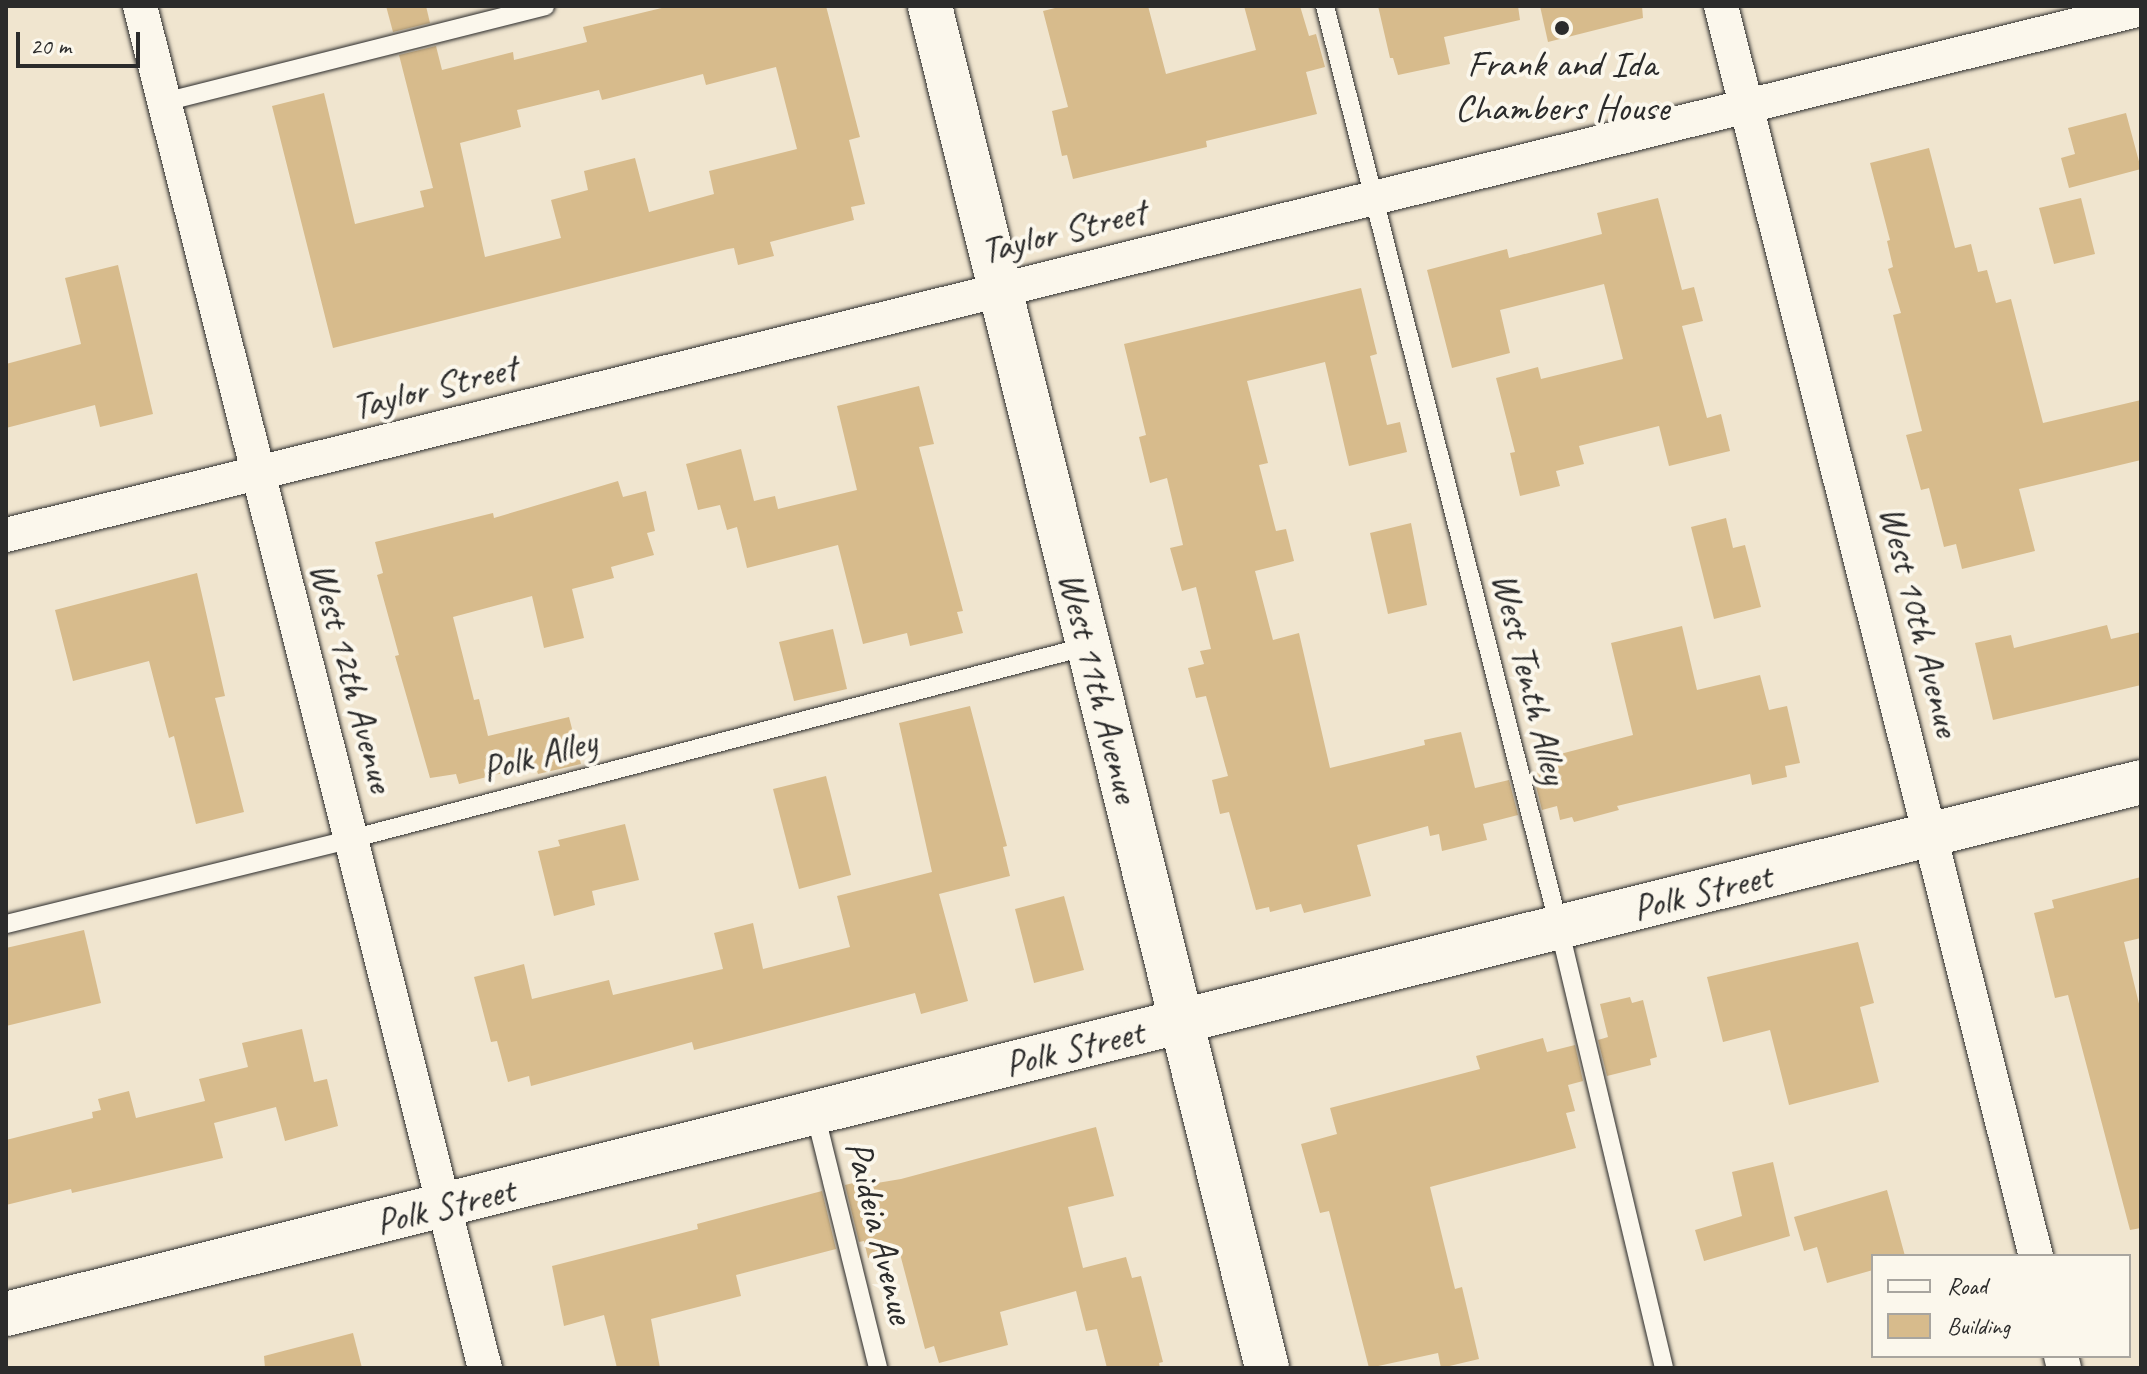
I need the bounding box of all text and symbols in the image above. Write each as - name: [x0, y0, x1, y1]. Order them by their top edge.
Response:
- scale bar: [20, 16, 144, 66]
- marker: Frank and Ida Chambers House: [1553, 19, 1571, 37]
- text: 20 m: [30, 31, 71, 61]
- place label: Frank and Ida Chambers House: [1455, 41, 1669, 130]
- street label: Taylor Street: [976, 189, 1150, 273]
- street label: Taylor Street: [347, 345, 521, 429]
- street label: West 10th Avenue: [1869, 501, 1971, 741]
- street label: West 12th Avenue: [300, 557, 404, 797]
- street label: West 11th Avenue: [1048, 567, 1150, 807]
- street label: West Tenth Alley: [1482, 568, 1578, 788]
- street label: Polk Alley: [477, 718, 601, 792]
- street label: Polk Street: [1628, 853, 1776, 931]
- street label: Polk Street: [1000, 1009, 1148, 1087]
- street label: Paideia Avenue: [835, 1136, 925, 1328]
- street label: Polk Street: [371, 1167, 519, 1245]
- legend: [1871, 1254, 2131, 1358]
- text: Road: [1947, 1271, 1987, 1301]
- text: Building: [1947, 1311, 2010, 1341]

